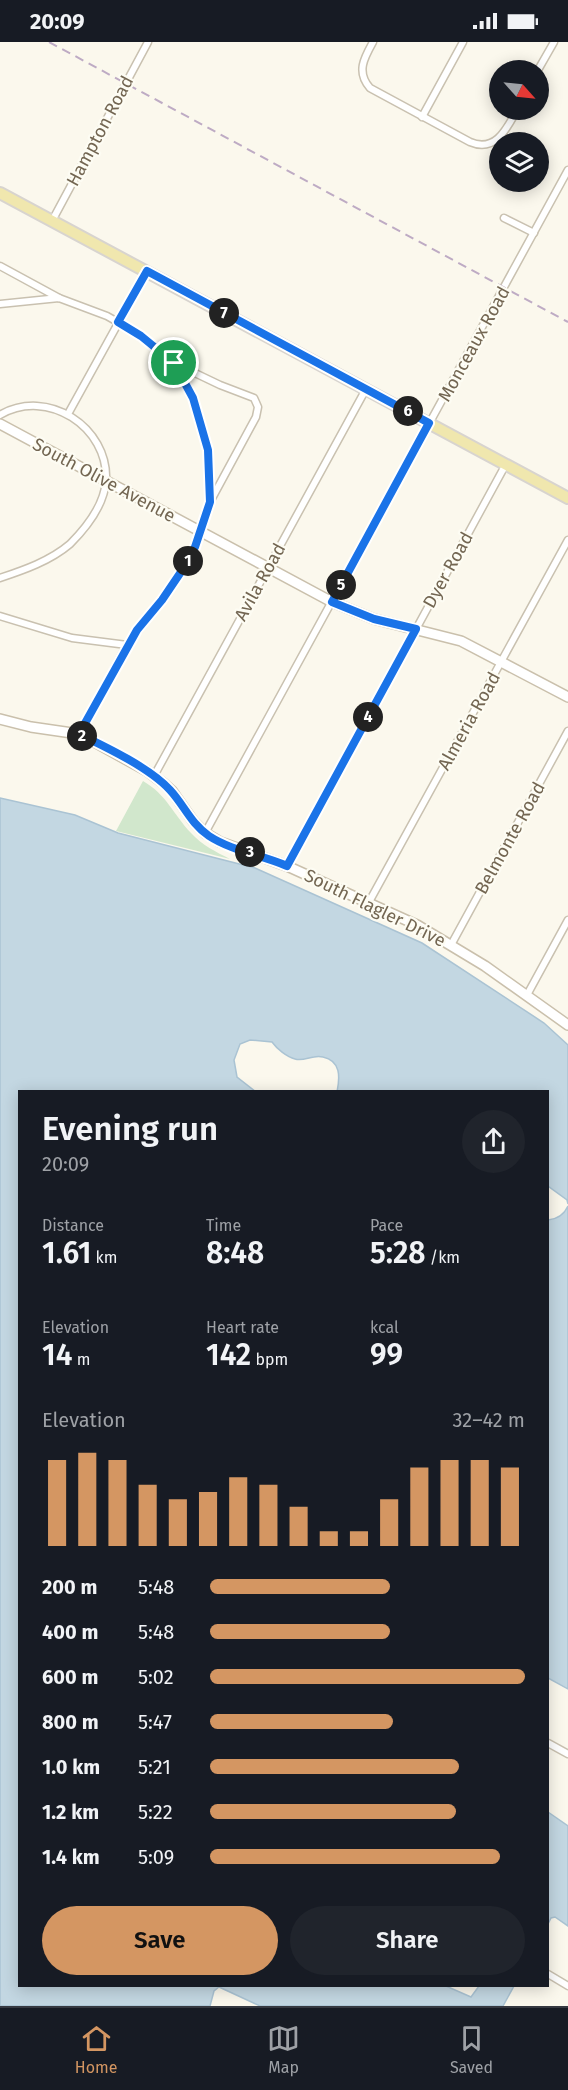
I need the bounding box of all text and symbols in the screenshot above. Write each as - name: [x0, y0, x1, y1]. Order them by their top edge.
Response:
- text: 20:09: [30, 8, 85, 35]
- north arrow: [489, 60, 549, 120]
- map controls: [489, 60, 549, 192]
- street label: Hampton Road: [62, 72, 138, 190]
- button: layers: [489, 132, 549, 192]
- street label: Monceaux Road: [433, 283, 515, 405]
- pin: 7: [209, 298, 239, 328]
- text: 7: [220, 303, 228, 322]
- pin: [148, 337, 199, 388]
- icon: arrive: [157, 346, 190, 379]
- pin: 6: [393, 396, 423, 426]
- text: 6: [403, 401, 413, 420]
- street label: South Olive Avenue: [29, 433, 179, 527]
- street label: Dyer Road: [418, 528, 478, 612]
- street label: Avila Road: [230, 539, 290, 625]
- pin: 1: [173, 546, 203, 576]
- text: 1: [184, 551, 192, 570]
- pin: 5: [326, 570, 356, 600]
- text: 5: [337, 575, 345, 594]
- street label: Almeria Road: [433, 668, 505, 774]
- pin: 4: [353, 702, 383, 732]
- text: 4: [363, 707, 373, 726]
- pin: 2: [67, 721, 97, 751]
- text: 2: [78, 726, 86, 745]
- street label: Belmonte Road: [470, 778, 550, 898]
- pin: 3: [235, 837, 265, 867]
- text: 3: [246, 842, 254, 861]
- street label: South Flagler Drive: [301, 864, 449, 952]
- text: Evening run: [42, 1109, 218, 1149]
- button: share: [462, 1110, 525, 1173]
- text: 20:09: [42, 1152, 89, 1176]
- text: Distance: [42, 1216, 104, 1235]
- text: Time: [206, 1216, 241, 1235]
- text: Pace: [370, 1216, 403, 1235]
- text: 1.61: [42, 1235, 91, 1271]
- text: 8:48: [206, 1235, 264, 1271]
- text: 5:28: [370, 1235, 426, 1271]
- text: km: [91, 1248, 117, 1267]
- text: /km: [426, 1248, 460, 1267]
- text: Elevation: [42, 1318, 109, 1337]
- text: Heart rate: [206, 1318, 279, 1337]
- text: kcal: [370, 1318, 399, 1337]
- text: 14: [42, 1337, 72, 1373]
- text: 142: [206, 1337, 251, 1373]
- text: 99: [370, 1337, 403, 1373]
- text: m: [72, 1350, 90, 1369]
- text: bpm: [251, 1350, 288, 1369]
- text: Elevation: [42, 1408, 126, 1432]
- text: 32–42 m: [453, 1408, 525, 1432]
- text: 200 m: [42, 1575, 97, 1599]
- text: 5:48: [138, 1575, 174, 1599]
- text: 400 m: [42, 1620, 98, 1644]
- text: 5:48: [138, 1620, 174, 1644]
- text: 600 m: [42, 1665, 98, 1689]
- text: 5:02: [138, 1665, 174, 1689]
- text: 800 m: [42, 1710, 99, 1734]
- text: 5:47: [138, 1710, 172, 1734]
- text: 1.0 km: [42, 1755, 100, 1779]
- text: 5:21: [138, 1755, 171, 1779]
- text: 1.2 km: [42, 1800, 99, 1824]
- text: 5:22: [138, 1800, 173, 1824]
- text: 1.4 km: [42, 1845, 100, 1869]
- text: 5:09: [138, 1845, 174, 1869]
- button: Save: [42, 1906, 278, 1975]
- button: Share: [290, 1906, 525, 1975]
- tab: Home: [75, 2022, 118, 2077]
- tab: Map: [267, 2022, 300, 2077]
- tab: Saved: [450, 2022, 493, 2077]

